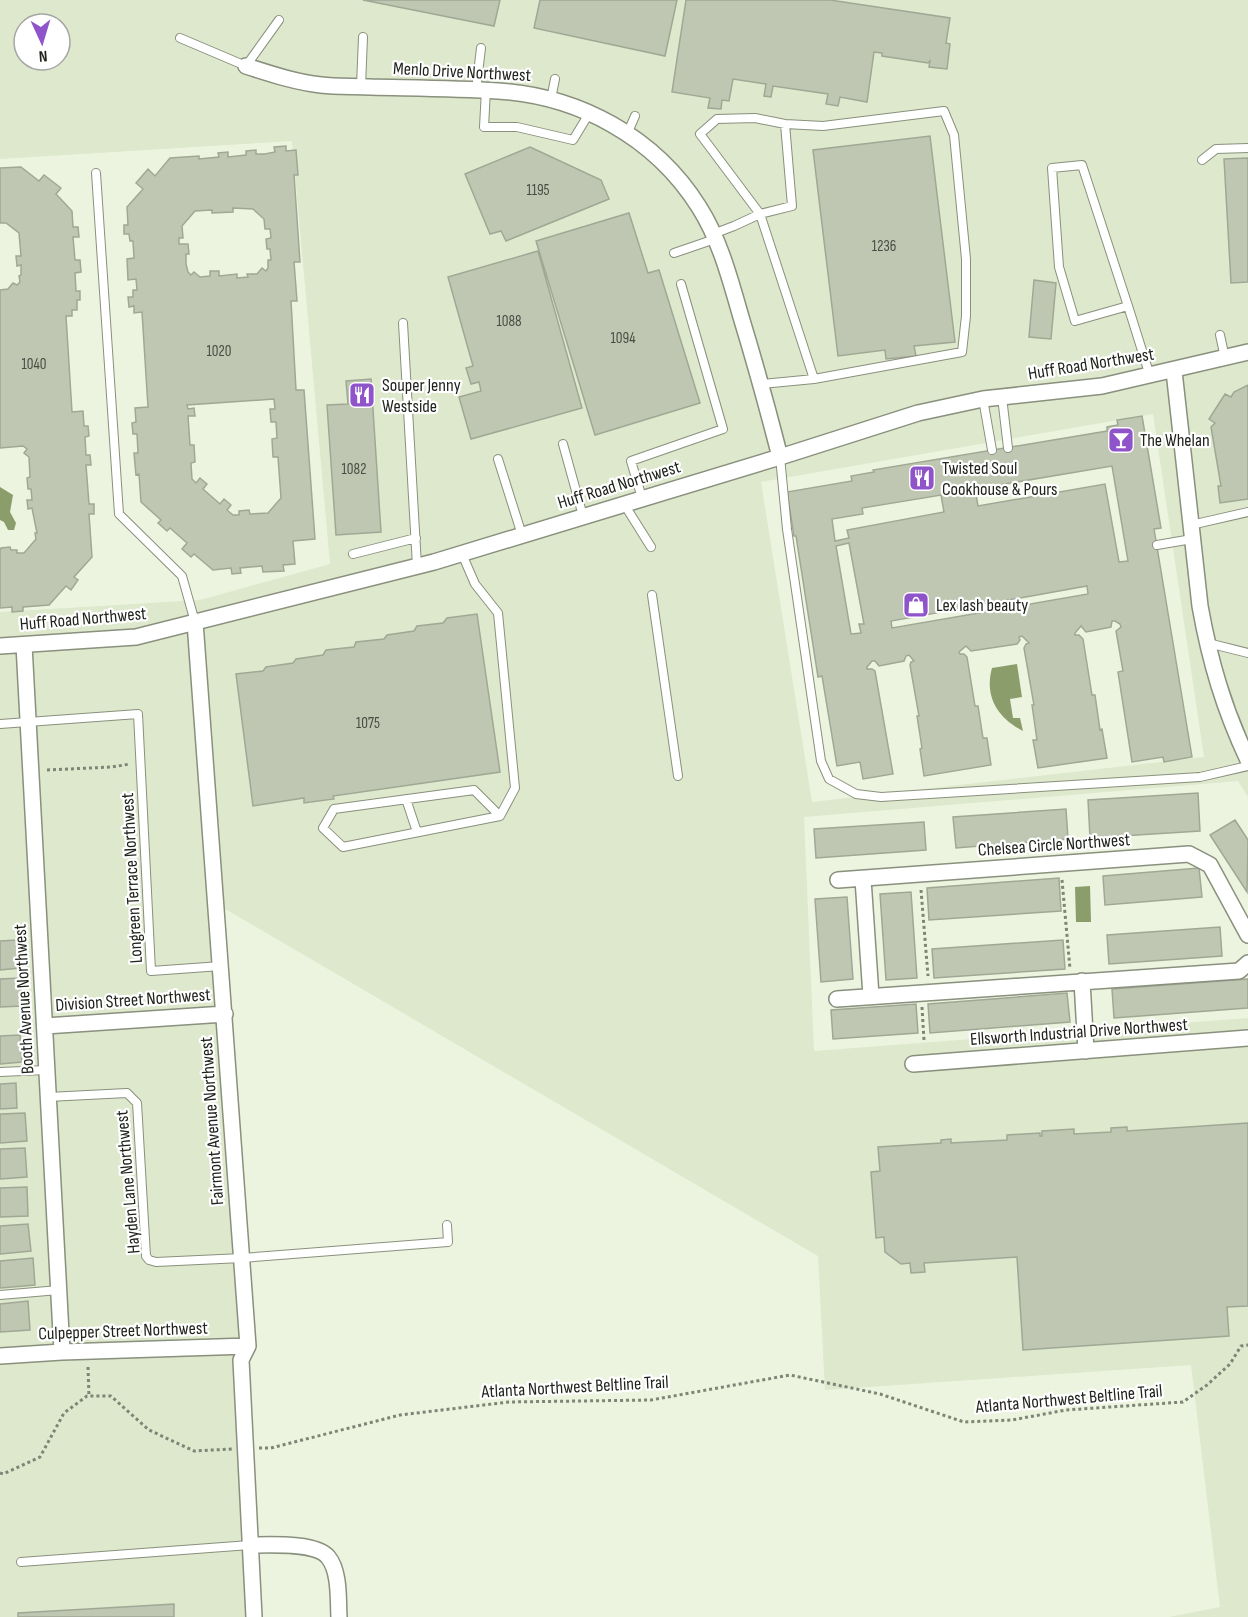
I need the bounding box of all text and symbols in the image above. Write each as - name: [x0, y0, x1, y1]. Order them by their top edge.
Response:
- north arrow: [12, 12, 72, 72]
- text: N: [38, 46, 48, 65]
- street label: Menlo Drive Northwest: [393, 58, 532, 86]
- house number: 1195: [526, 181, 550, 200]
- house number: 1236: [872, 237, 896, 256]
- house number: 1088: [496, 312, 522, 331]
- house number: 1094: [611, 329, 635, 348]
- house number: 1020: [207, 342, 231, 361]
- street label: Huff Road Northwest: [1027, 344, 1156, 384]
- house number: 1040: [22, 355, 46, 374]
- place label: Souper Jenny Westside: [382, 375, 461, 417]
- restaurant icon: Souper Jenny Westside: [347, 380, 377, 410]
- bar icon: The Whelan: [1106, 425, 1136, 455]
- place label: The Whelan: [1140, 430, 1210, 451]
- street label: Huff Road Northwest: [555, 456, 683, 514]
- place label: Twisted Soul Cookhouse & Pours: [942, 458, 1058, 500]
- house number: 1082: [342, 460, 366, 479]
- restaurant icon: Twisted Soul Cookhouse & Pours: [907, 463, 937, 493]
- shop icon: Lex lash beauty: [901, 590, 931, 620]
- place label: Lex lash beauty: [936, 595, 1028, 616]
- street label: Huff Road Northwest: [19, 603, 148, 635]
- house number: 1075: [356, 714, 380, 733]
- street label: Longreen Terrace Northwest: [117, 792, 147, 964]
- street label: Chelsea Circle Northwest: [977, 829, 1131, 861]
- street label: Booth Avenue Northwest: [10, 923, 38, 1075]
- street label: Division Street Northwest: [55, 984, 212, 1016]
- street label: Ellsworth Industrial Drive Northwest: [969, 1014, 1189, 1050]
- street label: Fairmont Avenue Northwest: [196, 1036, 228, 1206]
- street label: Hayden Lane Northwest: [111, 1109, 145, 1255]
- street label: Culpepper Street Northwest: [38, 1318, 209, 1344]
- street label: Atlanta Northwest Beltline Trail: [480, 1372, 669, 1402]
- street label: Atlanta Northwest Beltline Trail: [974, 1380, 1163, 1418]

